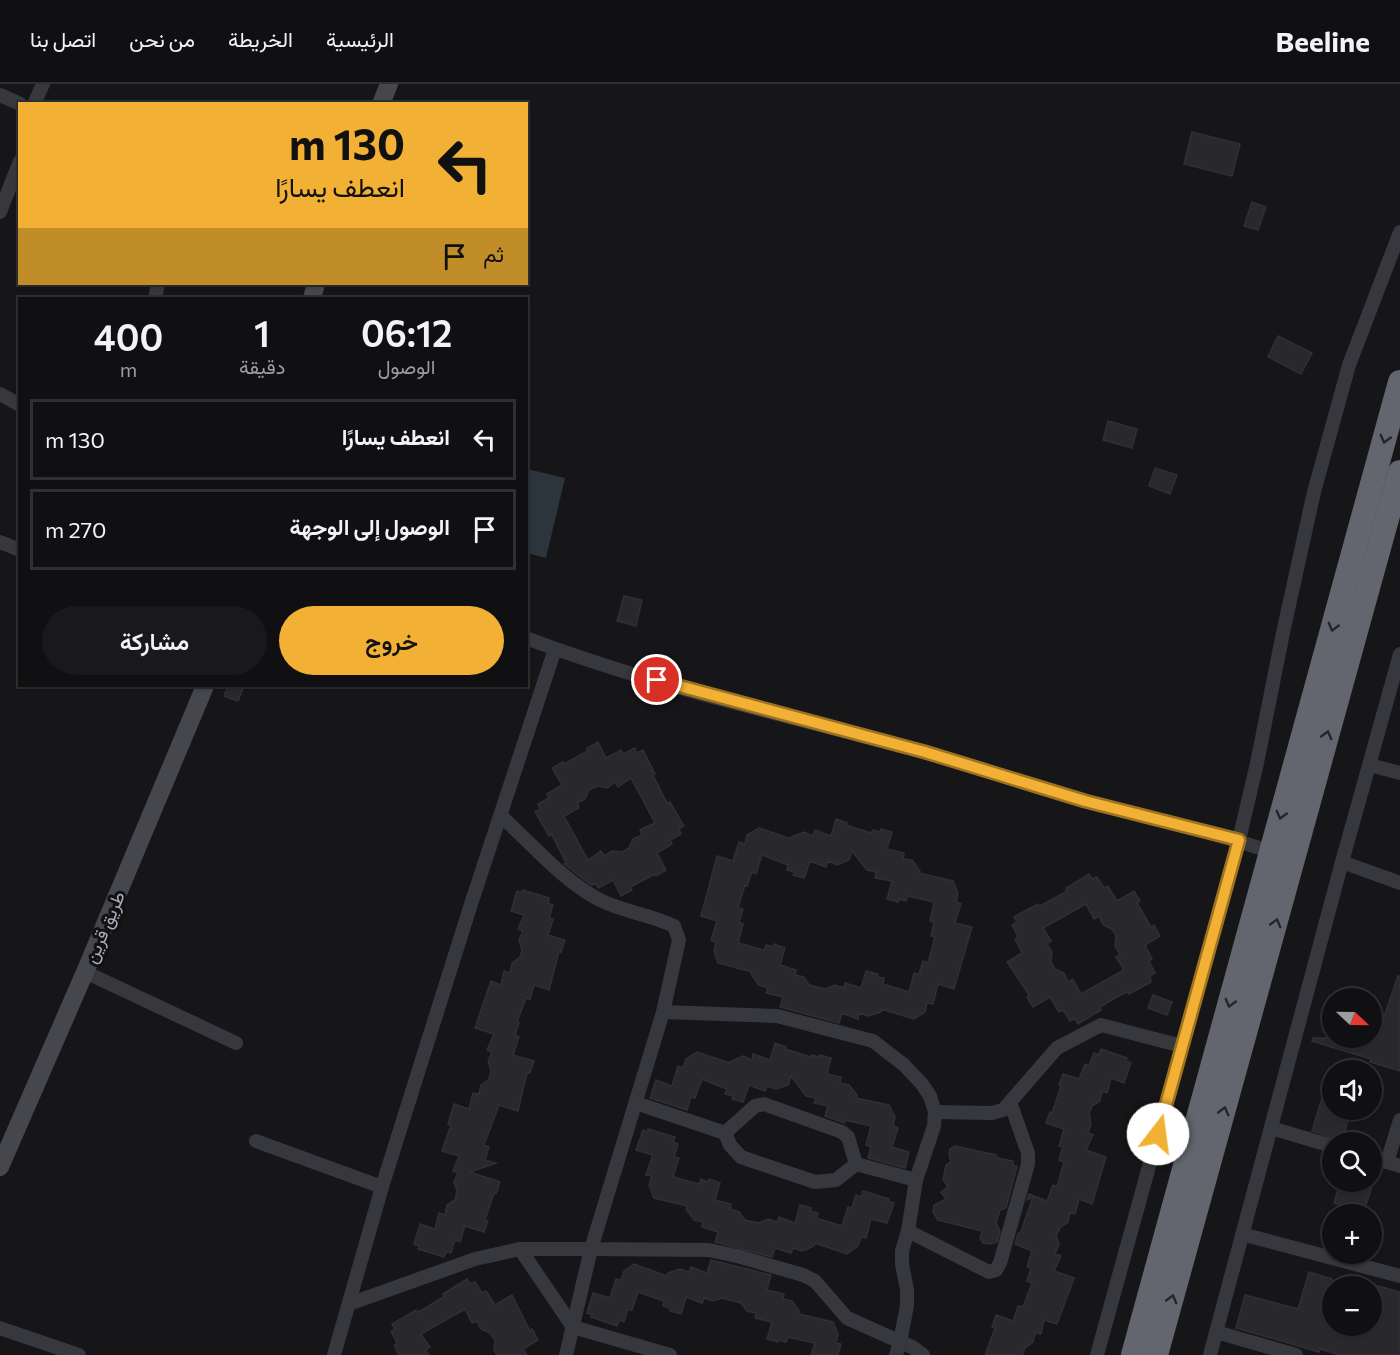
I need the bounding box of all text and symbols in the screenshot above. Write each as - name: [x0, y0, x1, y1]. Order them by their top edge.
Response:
- text: Beeline: [1276, 24, 1370, 58]
- text: اتصل بنا: [30, 26, 96, 51]
- text: من نحن: [129, 26, 195, 51]
- text: الخريطة: [228, 26, 293, 51]
- text: الرئيسية: [326, 26, 394, 51]
- text: 130 m: [289, 117, 405, 169]
- icon: left: [426, 126, 504, 204]
- text: انعطف يسارًا: [275, 170, 405, 203]
- icon: arrive: [438, 240, 471, 273]
- text: ثم: [483, 240, 504, 267]
- text: 1: [254, 310, 270, 354]
- text: 06:12: [361, 310, 452, 354]
- text: 400: [94, 314, 163, 358]
- text: دقيقة: [239, 354, 285, 378]
- text: الوصول: [378, 354, 435, 378]
- text: m: [120, 357, 137, 381]
- text: انعطف يسارًا: [342, 423, 450, 450]
- icon: left: [468, 423, 501, 456]
- text: 130 m: [45, 426, 105, 453]
- one-way arrow: [1379, 433, 1392, 443]
- text: الوصول إلى الوجهة: [290, 513, 450, 540]
- icon: arrive: [468, 513, 501, 546]
- text: 270 m: [45, 516, 106, 543]
- button: مشاركة: [42, 606, 267, 675]
- button: خروج: [279, 606, 504, 675]
- one-way arrow: [1328, 621, 1340, 632]
- pin: [631, 654, 682, 705]
- icon: arrive: [640, 663, 673, 696]
- one-way arrow: [1320, 730, 1333, 740]
- one-way arrow: [1276, 810, 1289, 820]
- street label: طريق قرين: [79, 888, 130, 967]
- one-way arrow: [1268, 918, 1281, 928]
- north arrow: [1322, 988, 1382, 1048]
- map controls: [1322, 988, 1382, 1336]
- one-way arrow: [1225, 997, 1237, 1008]
- button: sound: [1322, 1060, 1382, 1120]
- position arrow: [1126, 1102, 1190, 1166]
- one-way arrow: [1217, 1106, 1229, 1116]
- button: search: [1322, 1132, 1382, 1192]
- button: +: [1322, 1204, 1382, 1264]
- button: −: [1322, 1276, 1382, 1336]
- one-way arrow: [1165, 1294, 1177, 1304]

